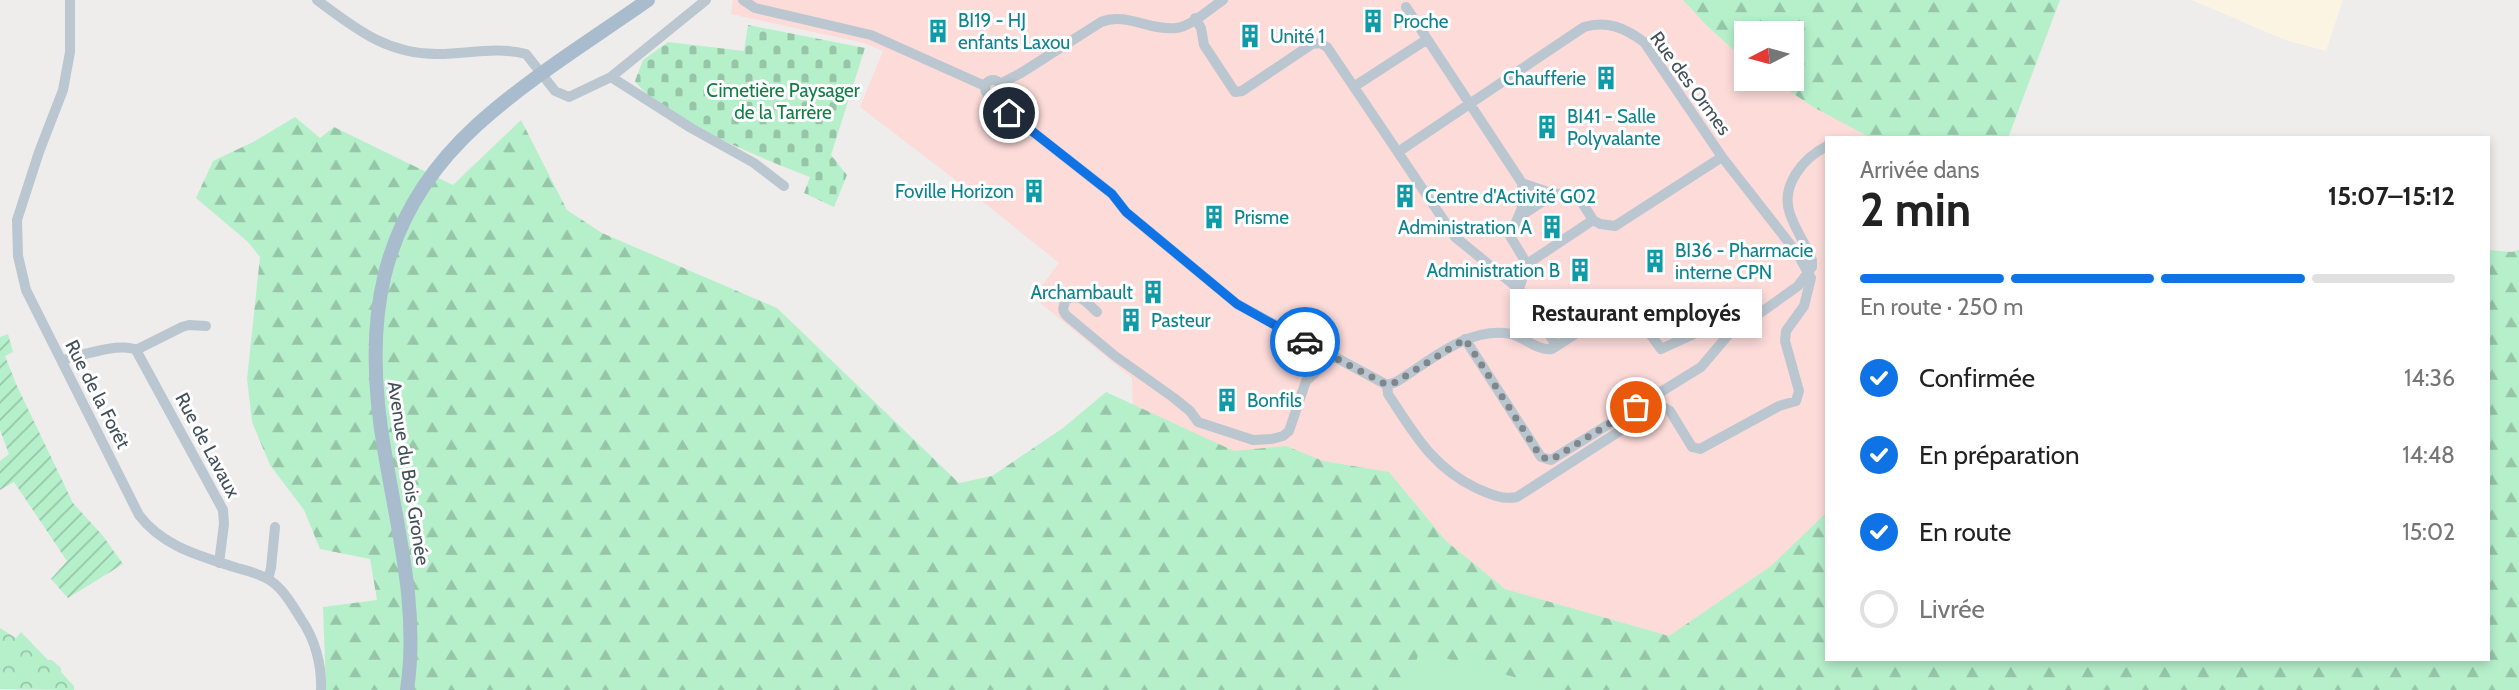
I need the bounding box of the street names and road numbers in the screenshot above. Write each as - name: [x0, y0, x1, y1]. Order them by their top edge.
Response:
- street label: Rue des Ormes: [1645, 27, 1736, 140]
- street label: Rue de la Forêt: [60, 336, 135, 453]
- street label: Avenue du Bois Gronée: [383, 379, 434, 567]
- street label: Rue de Lavaux: [170, 389, 245, 502]

